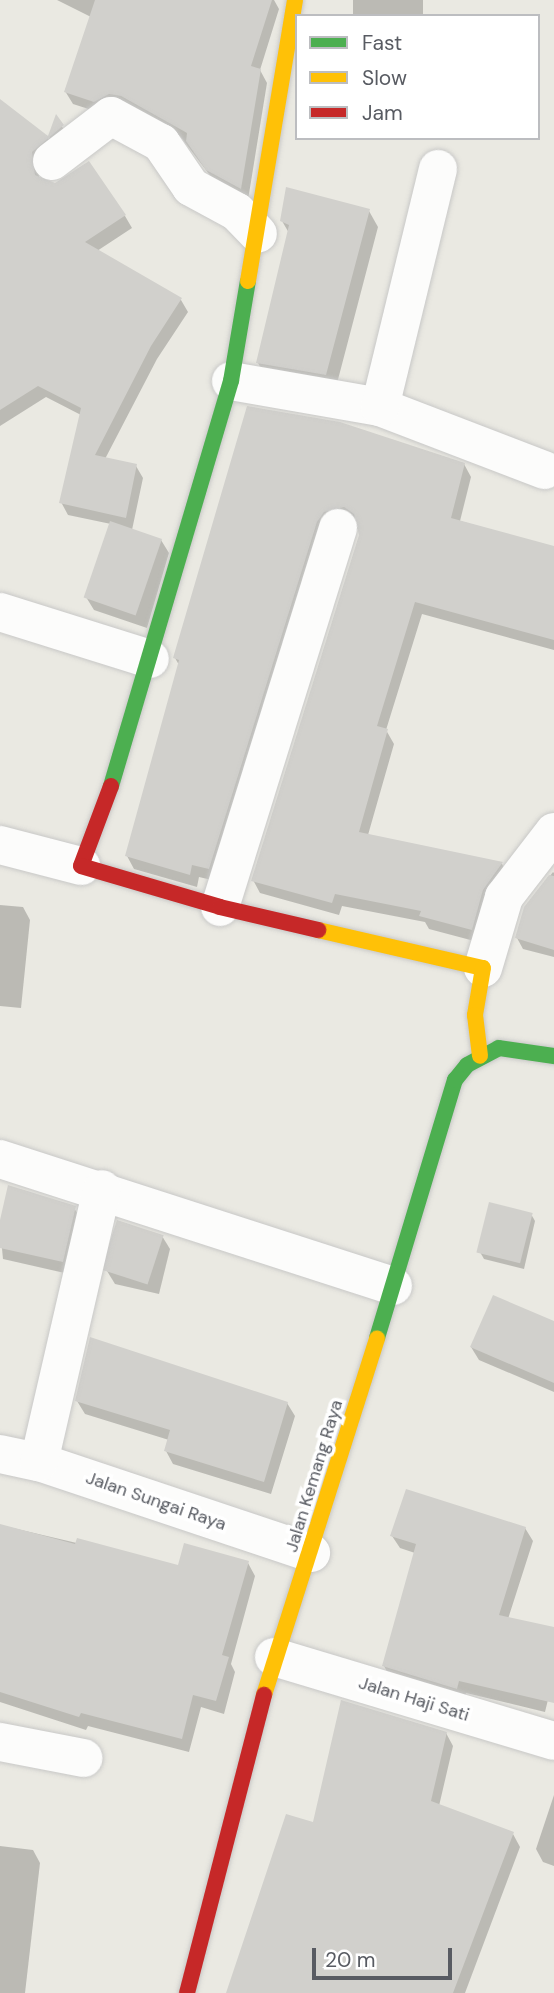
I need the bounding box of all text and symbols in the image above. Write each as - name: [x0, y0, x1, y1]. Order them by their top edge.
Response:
- legend: [295, 14, 540, 140]
- text: Fast: [362, 29, 402, 57]
- text: Slow: [362, 64, 407, 92]
- text: Jam: [362, 99, 403, 127]
- street label: Jalan Kemang Raya: [281, 1397, 347, 1555]
- street label: Jalan Sungai Raya: [83, 1467, 229, 1535]
- street label: Jalan Haji Sati: [356, 1672, 472, 1726]
- scale bar: [316, 1934, 456, 1978]
- text: 20 m: [325, 1946, 376, 1974]

